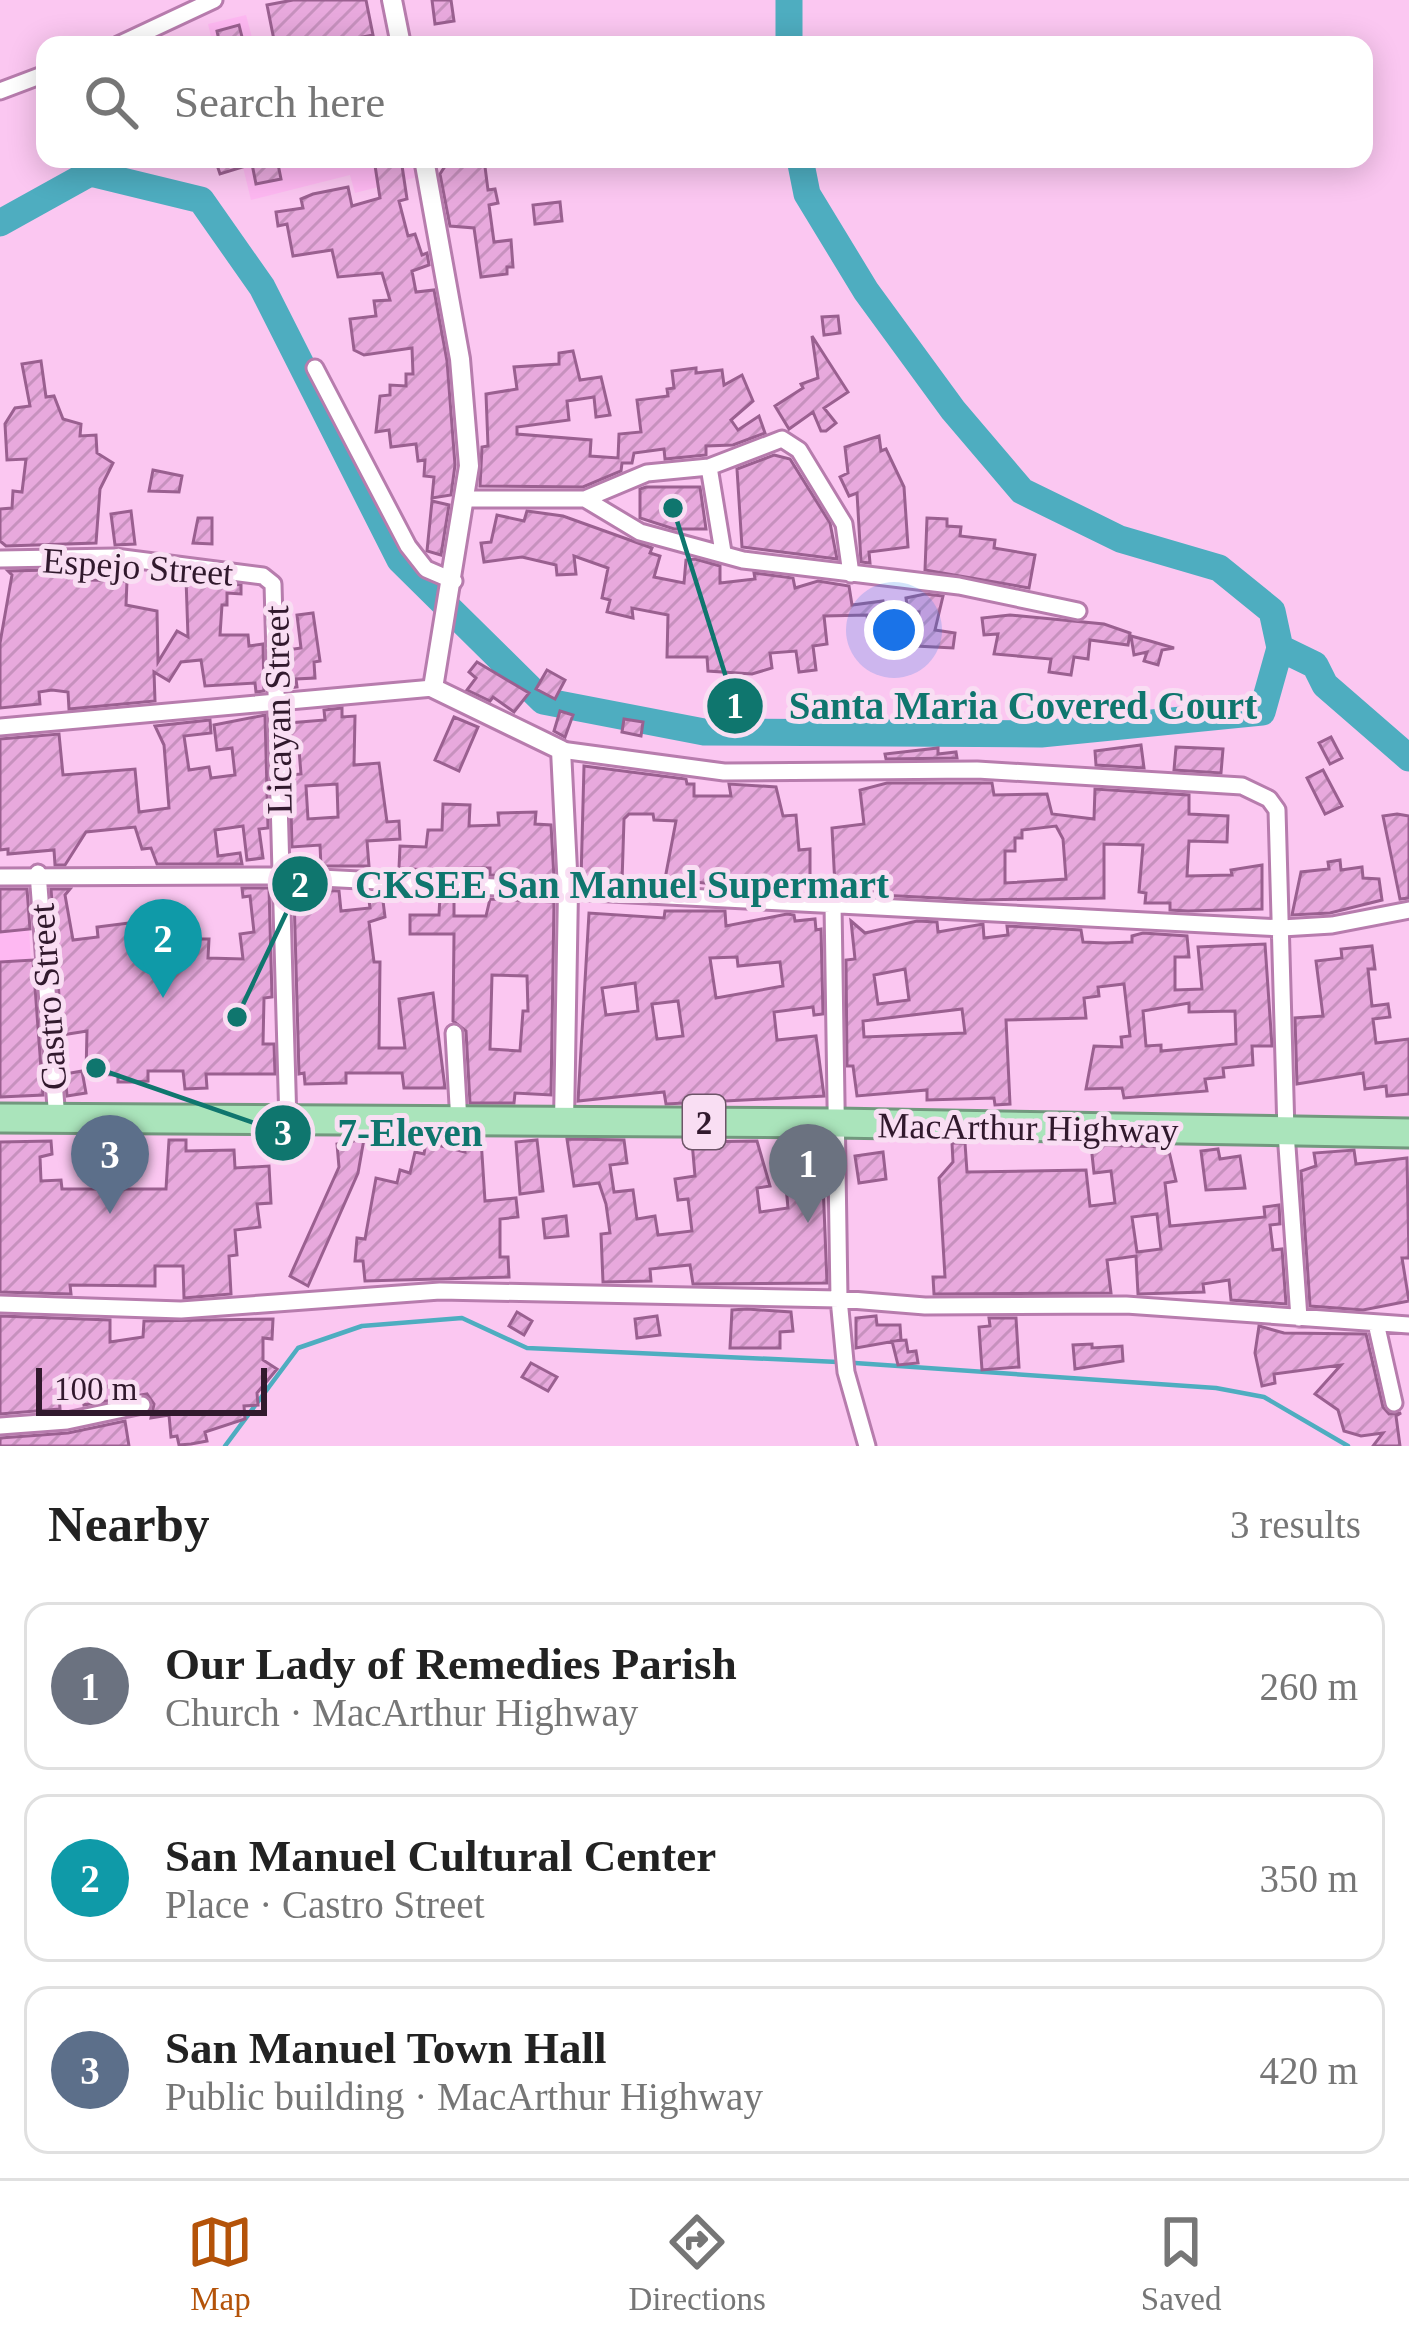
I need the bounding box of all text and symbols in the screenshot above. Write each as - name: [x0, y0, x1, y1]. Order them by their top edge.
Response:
- search box: [36, 36, 1373, 168]
- icon: search: [78, 69, 144, 135]
- text: Search here: [174, 77, 385, 127]
- street label: Espejo Street: [41, 540, 235, 594]
- your location: [864, 600, 924, 660]
- street label: Licayan Street: [256, 605, 300, 815]
- callout: Santa Maria Covered Court: [705, 668, 1281, 743]
- text: Santa Maria Covered Court: [789, 684, 1257, 727]
- text: 1: [726, 686, 744, 726]
- callout: CKSEE San Manuel Supermart: [270, 847, 913, 922]
- text: CKSEE San Manuel Supermart: [355, 863, 889, 907]
- text: 2: [291, 865, 309, 905]
- pin: 2: [124, 899, 202, 998]
- street label: Castro Street: [22, 902, 74, 1092]
- callout: 7-Eleven: [253, 1095, 506, 1170]
- road number: 2: [683, 1095, 725, 1149]
- street label: MacArthur Highway: [877, 1105, 1179, 1151]
- text: 7-Eleven: [337, 1111, 483, 1154]
- text: 3: [274, 1113, 292, 1153]
- pin: 3: [71, 1115, 149, 1214]
- pin: 1: [769, 1124, 847, 1223]
- scale bar: [36, 1362, 267, 1415]
- text: 100 m: [54, 1371, 137, 1407]
- text: Nearby: [48, 1496, 209, 1552]
- text: 3 results: [1230, 1503, 1361, 1546]
- text: Our Lady of Remedies Parish: [165, 1639, 737, 1689]
- text: 1: [80, 1665, 100, 1708]
- text: 260 m: [1259, 1665, 1358, 1708]
- text: Church · MacArthur Highway: [165, 1691, 638, 1734]
- text: San Manuel Cultural Center: [165, 1831, 716, 1881]
- text: 2: [80, 1857, 100, 1900]
- text: 350 m: [1259, 1857, 1358, 1900]
- text: Place · Castro Street: [165, 1883, 484, 1926]
- text: San Manuel Town Hall: [165, 2023, 606, 2073]
- text: 3: [80, 2049, 100, 2092]
- text: 420 m: [1259, 2049, 1358, 2092]
- text: Public building · MacArthur Highway: [165, 2075, 763, 2118]
- tab: Map: [187, 2209, 253, 2318]
- tab: Directions: [628, 2209, 766, 2318]
- tab: Saved: [1141, 2209, 1222, 2318]

